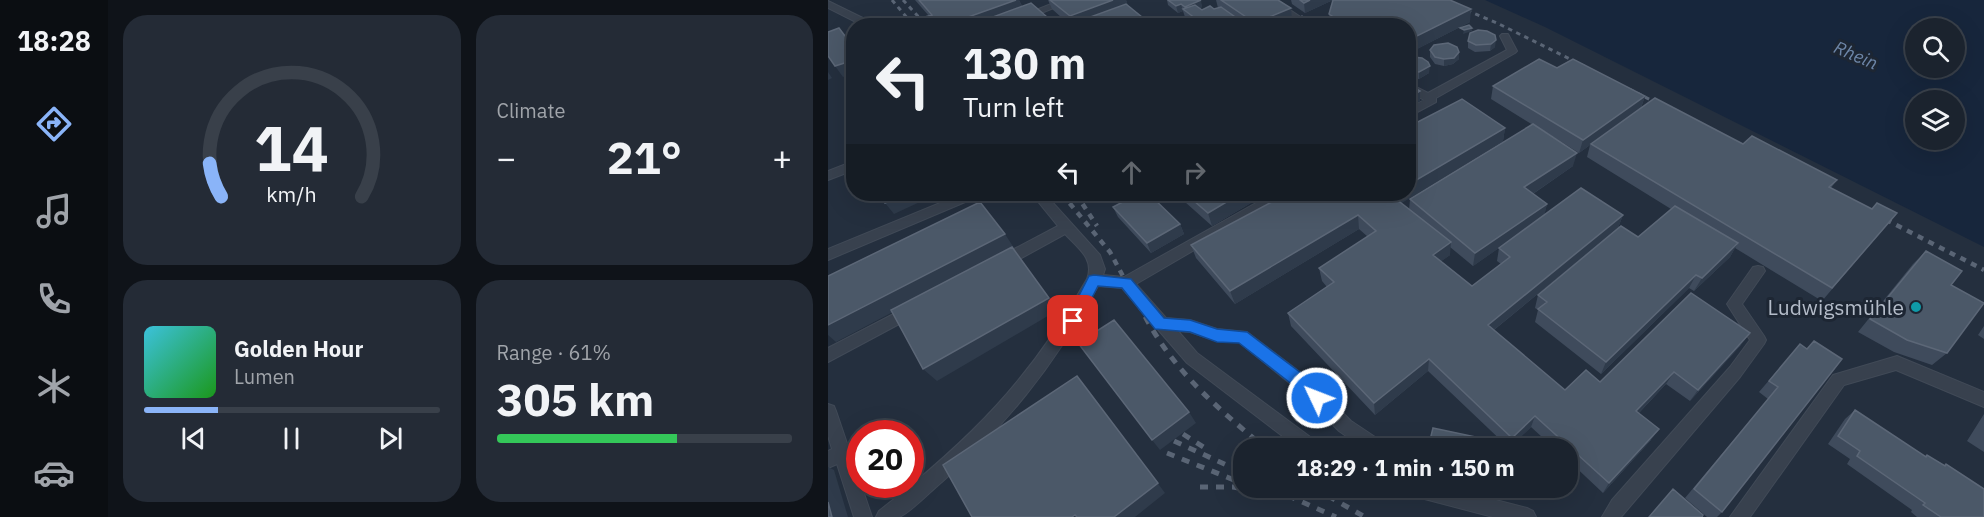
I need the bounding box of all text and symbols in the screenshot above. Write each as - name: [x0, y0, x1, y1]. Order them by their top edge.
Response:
- map controls: [1905, 18, 1965, 150]
- button: search: [1905, 18, 1965, 78]
- text: 18:28: [17, 23, 91, 58]
- text: 130 m: [963, 36, 1086, 91]
- water label: Rhein: [1831, 36, 1881, 74]
- icon: left: [864, 42, 942, 120]
- text: Turn left: [963, 89, 1064, 124]
- button: layers: [1905, 90, 1965, 150]
- text: Climate: [497, 97, 565, 124]
- icon: directions: [33, 103, 75, 145]
- text: 14: [254, 107, 329, 188]
- text: 21°: [607, 128, 682, 186]
- text: −: [497, 136, 516, 179]
- text: +: [772, 136, 792, 179]
- icon: left: [1052, 156, 1085, 189]
- icon: ahead: [1115, 156, 1148, 189]
- icon: right: [1178, 156, 1211, 189]
- text: km/h: [267, 180, 317, 208]
- icon: music: [33, 190, 75, 232]
- icon: phone: [33, 278, 75, 320]
- place label: Ludwigsmühle: [1767, 293, 1904, 321]
- pin: [1047, 295, 1098, 346]
- marker: Ludwigsmühle: [1909, 300, 1923, 314]
- icon: arrive: [1056, 304, 1089, 337]
- text: Golden Hour: [234, 334, 363, 363]
- text: Range · 61%: [497, 339, 611, 366]
- text: Lumen: [234, 363, 295, 390]
- icon: climate: [33, 365, 75, 407]
- position arrow: [1285, 366, 1349, 430]
- text: 305 km: [497, 370, 654, 428]
- speed limit sign: 20: [846, 420, 924, 498]
- icon: previous: [177, 422, 210, 455]
- icon: pause: [275, 422, 308, 455]
- icon: next: [374, 422, 407, 455]
- icon: car: [33, 452, 75, 494]
- text: 18:29 · 1 min · 150 m: [1296, 453, 1515, 482]

